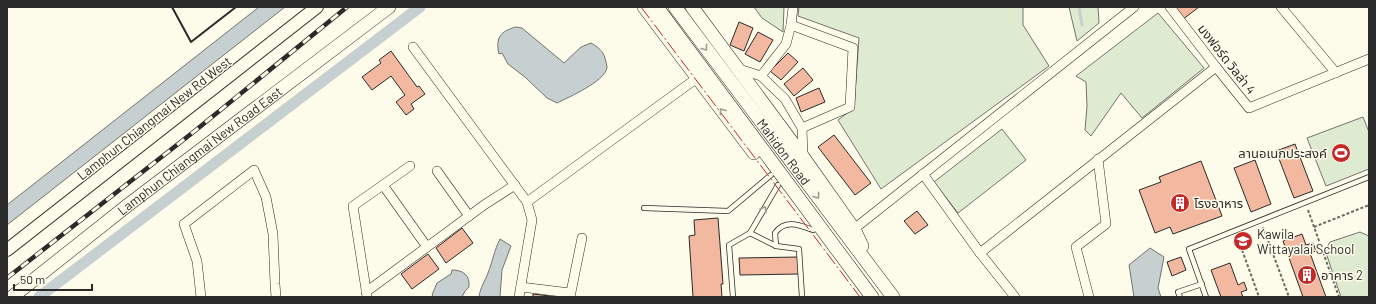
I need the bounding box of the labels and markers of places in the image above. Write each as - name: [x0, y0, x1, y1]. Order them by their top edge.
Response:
- sports icon: ลานอเนกประสงค์: [1330, 142, 1352, 164]
- place label: ลานอเนกประสงค์: [1238, 145, 1327, 161]
- building icon: โรงอาหาร: [1169, 192, 1191, 214]
- place label: โรงอาหาร: [1194, 195, 1243, 211]
- place label: Kawila Wittayalai School: [1257, 226, 1354, 257]
- school or university icon: Kawila Wittayalai School: [1232, 230, 1254, 252]
- building icon: อาคาร 2: [1296, 264, 1318, 286]
- place label: อาคาร 2: [1321, 267, 1363, 283]

